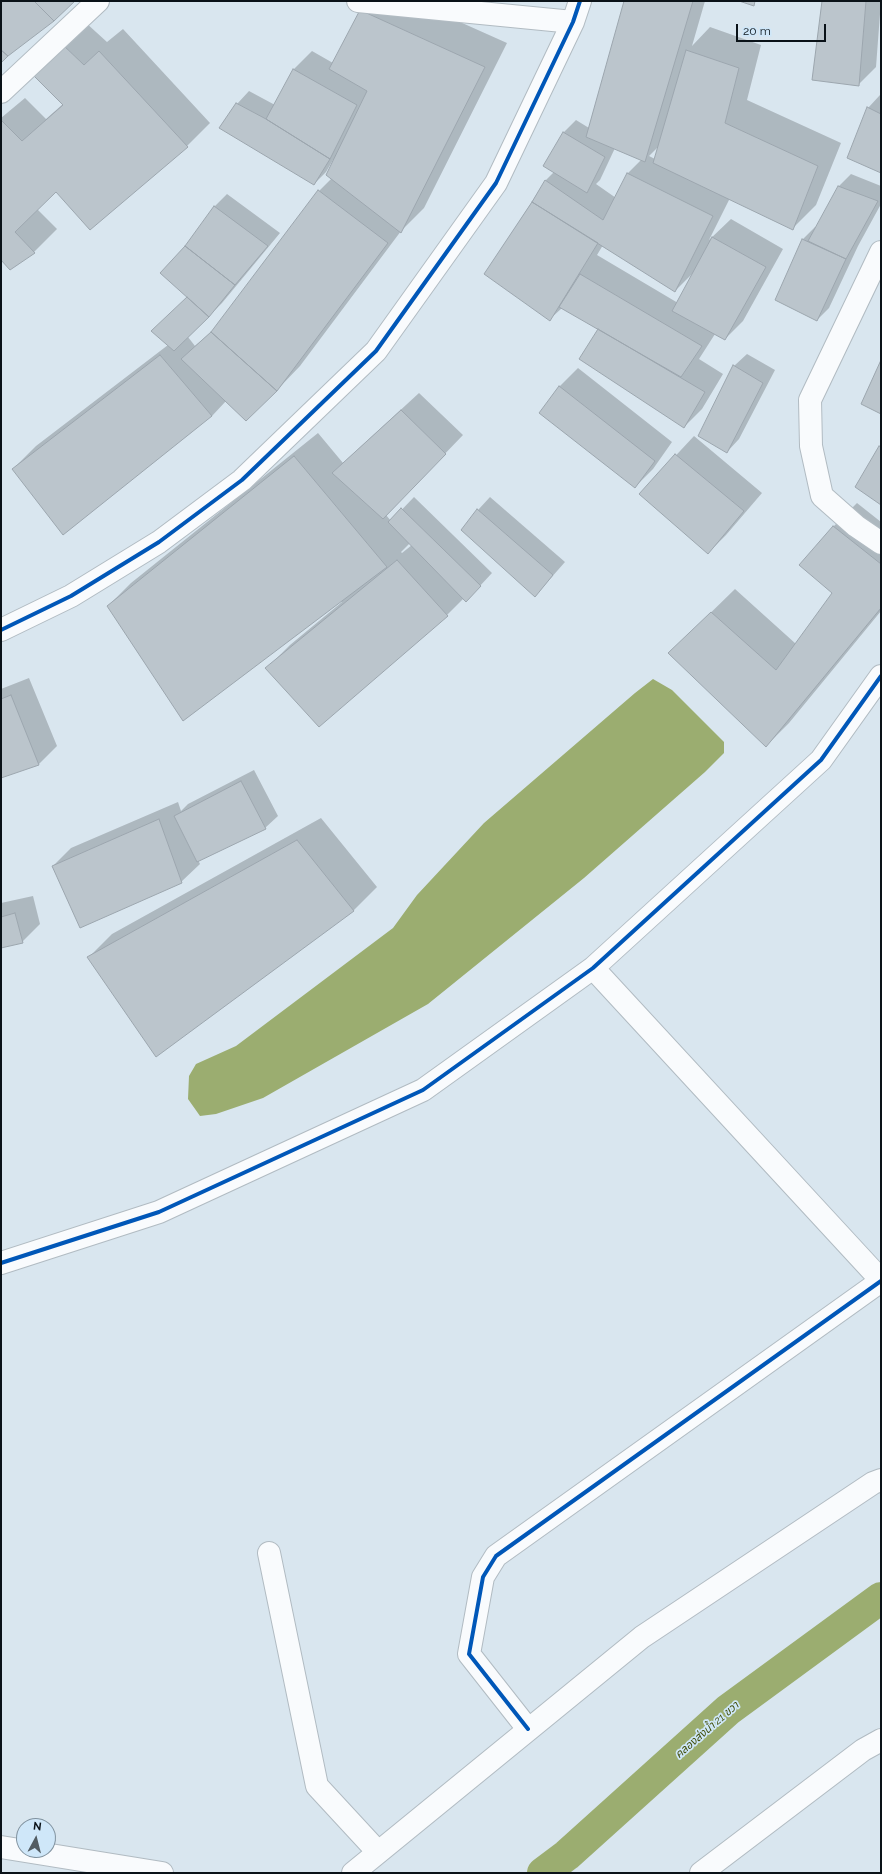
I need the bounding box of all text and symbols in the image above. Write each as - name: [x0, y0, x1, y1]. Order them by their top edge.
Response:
- scale bar: [738, 16, 828, 42]
- text: 20 m: [743, 24, 771, 38]
- water label: คลองส่งน้ำ 21 ขวา: [672, 1699, 742, 1761]
- north arrow: [16, 1818, 56, 1858]
- text: N: [32, 1820, 42, 1834]

